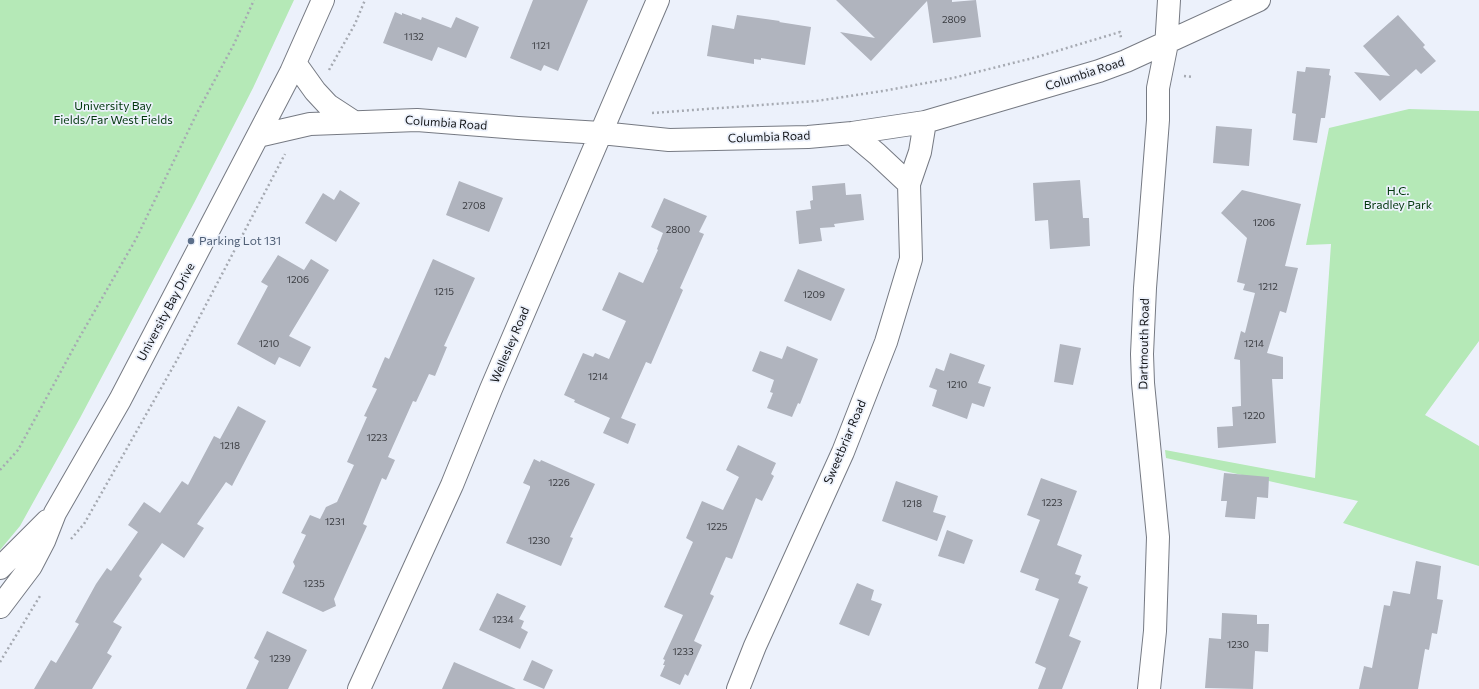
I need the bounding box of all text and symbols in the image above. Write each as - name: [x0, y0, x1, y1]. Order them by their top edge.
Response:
- house number: 2809: [942, 14, 966, 26]
- house number: 1132: [404, 31, 424, 43]
- house number: 1121: [532, 40, 550, 52]
- street label: Columbia Road: [1044, 54, 1126, 94]
- park label: University Bay Fields/Far West Fields: [53, 99, 173, 127]
- street label: Columbia Road: [404, 113, 488, 133]
- street label: Columbia Road: [728, 128, 810, 146]
- park label: H.C. Bradley Park: [1364, 184, 1432, 212]
- house number: 2708: [462, 200, 486, 212]
- house number: 1206: [1253, 217, 1275, 229]
- house number: 2800: [666, 224, 690, 236]
- place label: Parking Lot 131: [199, 234, 281, 248]
- marker: Parking Lot 131: [186, 236, 196, 246]
- street label: University Bay Drive: [134, 261, 198, 363]
- house number: 1206: [287, 274, 309, 286]
- house number: 1212: [1258, 281, 1278, 293]
- house number: 1215: [434, 286, 454, 298]
- house number: 1209: [803, 289, 825, 301]
- street label: Dartmouth Road: [1136, 298, 1152, 390]
- street label: Wellesley Road: [487, 305, 533, 385]
- house number: 1210: [259, 338, 279, 350]
- house number: 1214: [1244, 338, 1264, 350]
- house number: 1214: [588, 371, 608, 383]
- house number: 1210: [947, 379, 967, 391]
- street label: Sweetbriar Road: [821, 398, 869, 486]
- house number: 1220: [1243, 410, 1265, 422]
- house number: 1223: [366, 432, 388, 444]
- house number: 1218: [220, 440, 240, 452]
- house number: 1226: [548, 477, 570, 489]
- house number: 1223: [1041, 497, 1063, 509]
- house number: 1218: [902, 498, 922, 510]
- house number: 1231: [325, 516, 345, 528]
- house number: 1225: [706, 521, 728, 533]
- house number: 1230: [528, 535, 550, 547]
- house number: 1235: [303, 578, 325, 590]
- house number: 1234: [492, 614, 514, 626]
- house number: 1230: [1227, 639, 1249, 651]
- house number: 1233: [672, 646, 694, 658]
- house number: 1239: [269, 653, 291, 665]

